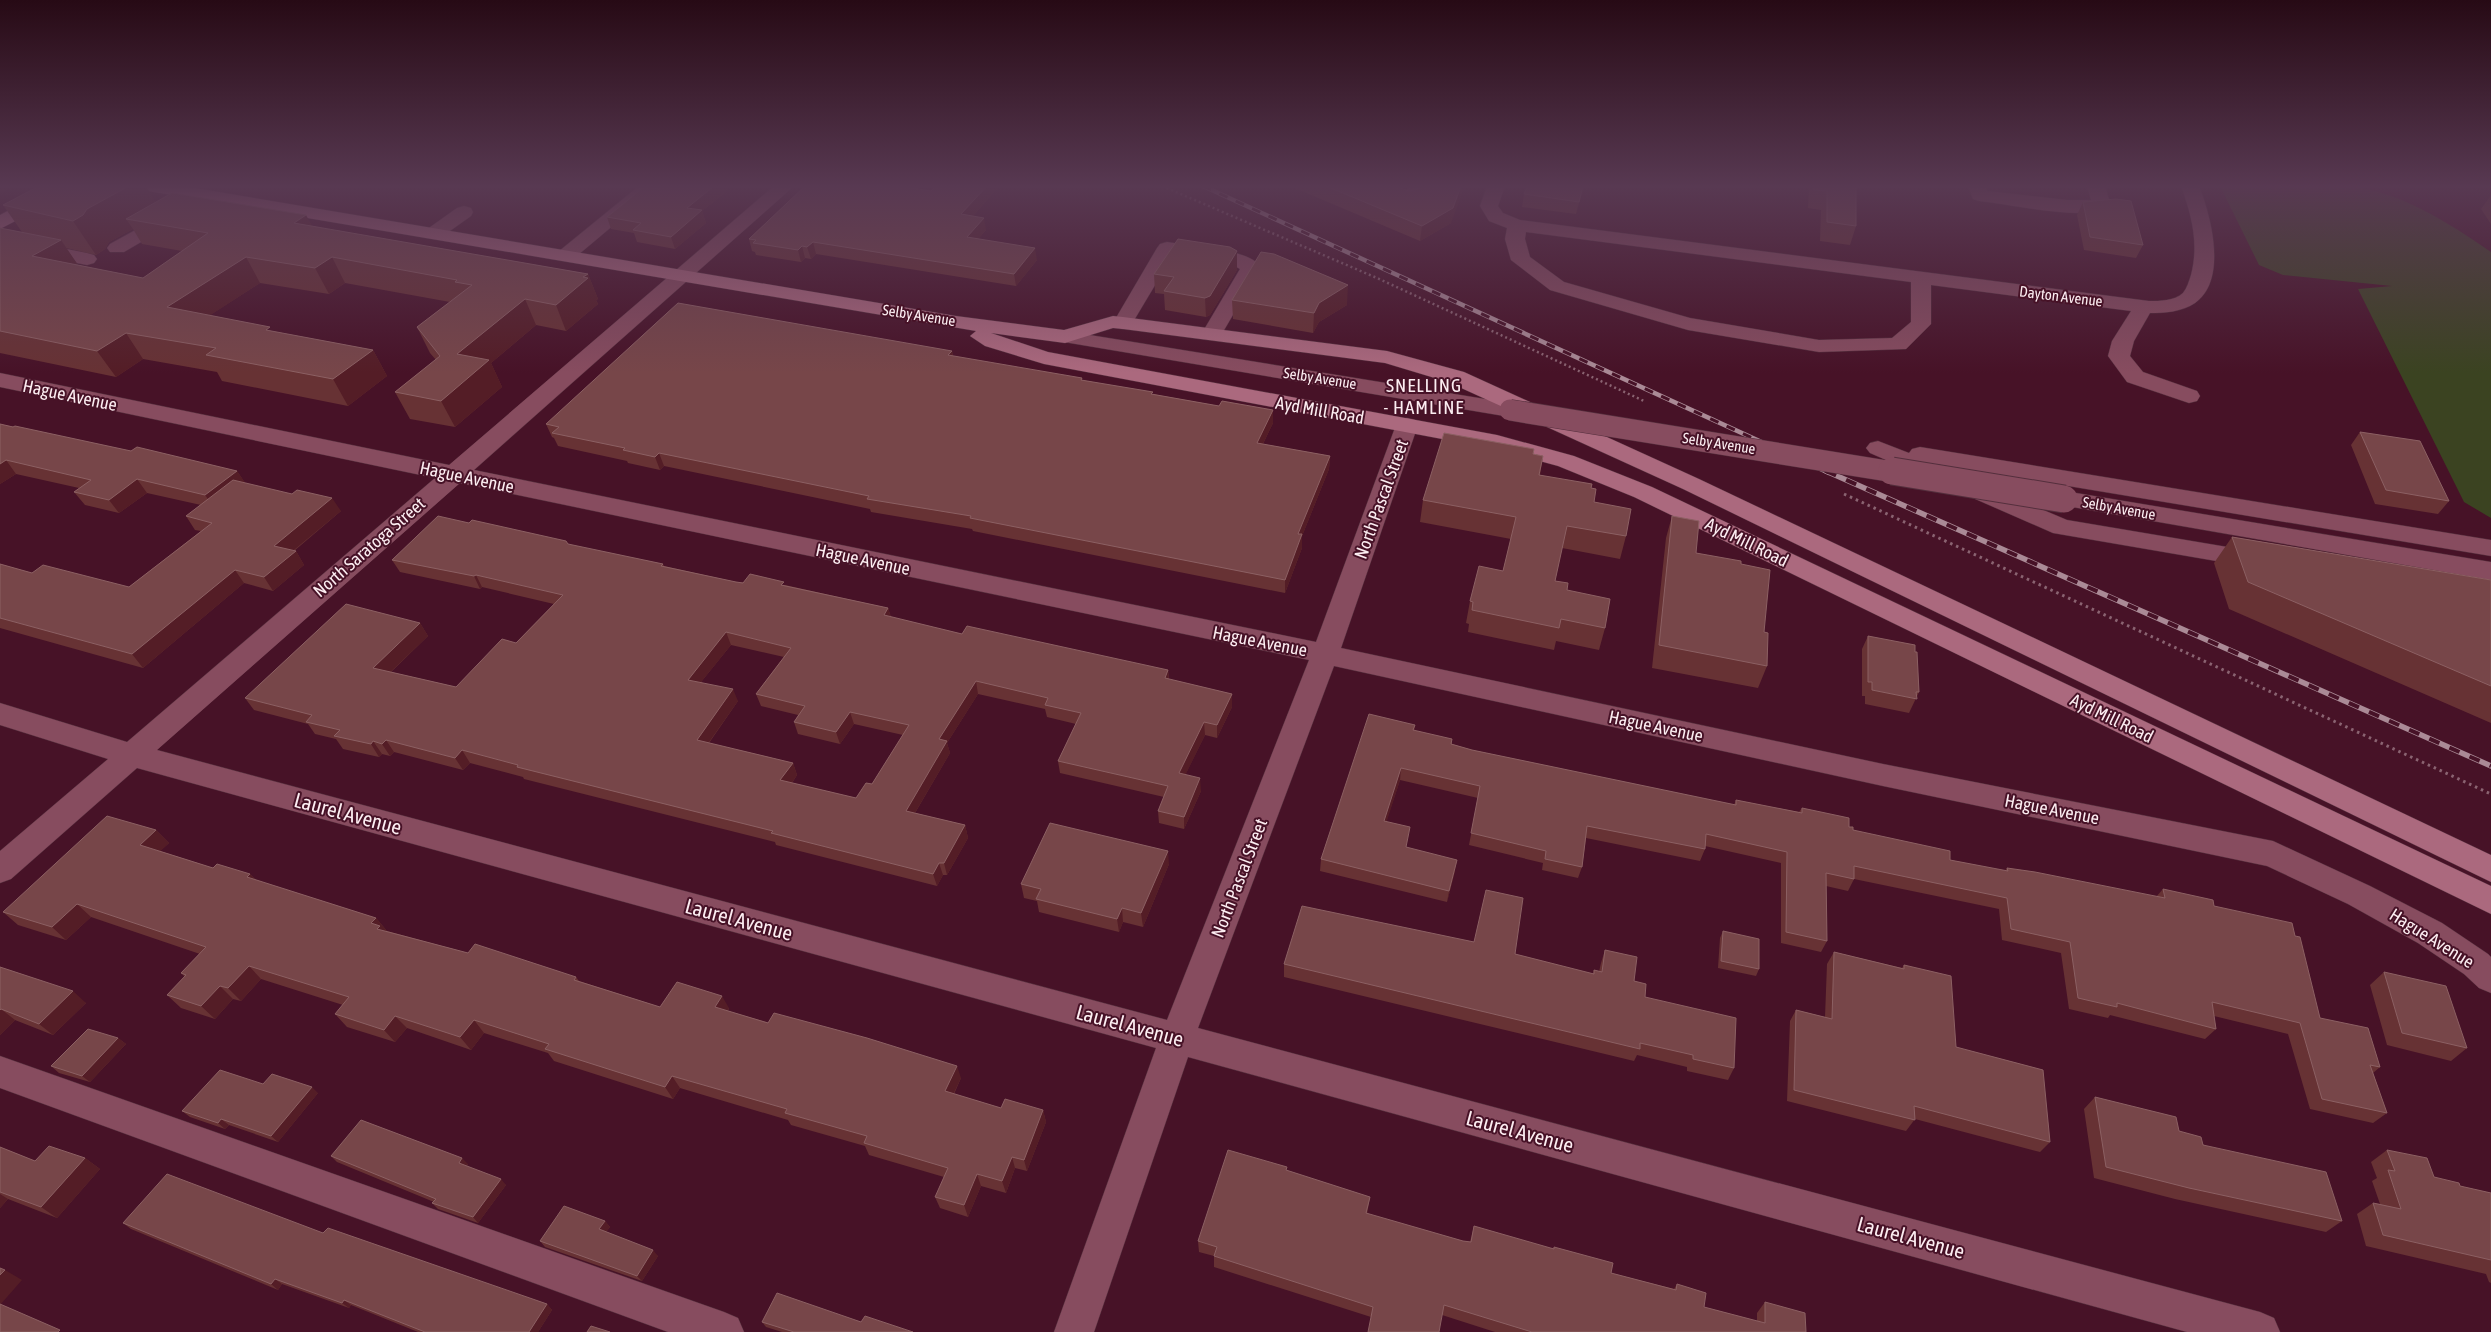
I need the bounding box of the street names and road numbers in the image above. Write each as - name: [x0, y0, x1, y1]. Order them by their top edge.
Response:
- street label: Dayton Avenue: [2018, 282, 2104, 310]
- street label: Selby Avenue: [881, 301, 957, 329]
- street label: Selby Avenue: [1282, 364, 1358, 392]
- street label: Hague Avenue: [21, 375, 119, 415]
- street label: Ayd Mill Road: [1274, 392, 1366, 428]
- street label: Selby Avenue: [1681, 429, 1757, 457]
- street label: North Pascal Street: [1350, 436, 1412, 562]
- street label: Hague Avenue: [418, 457, 516, 497]
- street label: North Saratoga Street: [309, 493, 429, 601]
- street label: Selby Avenue: [2081, 493, 2157, 523]
- street label: Ayd Mill Road: [1702, 513, 1792, 571]
- street label: Hague Avenue: [814, 539, 912, 579]
- street label: Hague Avenue: [1211, 622, 1309, 660]
- street label: Ayd Mill Road: [2067, 689, 2157, 747]
- street label: Hague Avenue: [1607, 706, 1705, 746]
- street label: Laurel Avenue: [292, 787, 404, 839]
- street label: Hague Avenue: [2003, 790, 2101, 828]
- street label: North Pascal Street: [1207, 816, 1271, 940]
- street label: Laurel Avenue: [683, 893, 795, 945]
- street label: Hague Avenue: [2386, 904, 2478, 972]
- street label: Laurel Avenue: [1074, 999, 1186, 1051]
- street label: Laurel Avenue: [1464, 1105, 1576, 1157]
- street label: Laurel Avenue: [1855, 1211, 1967, 1263]

